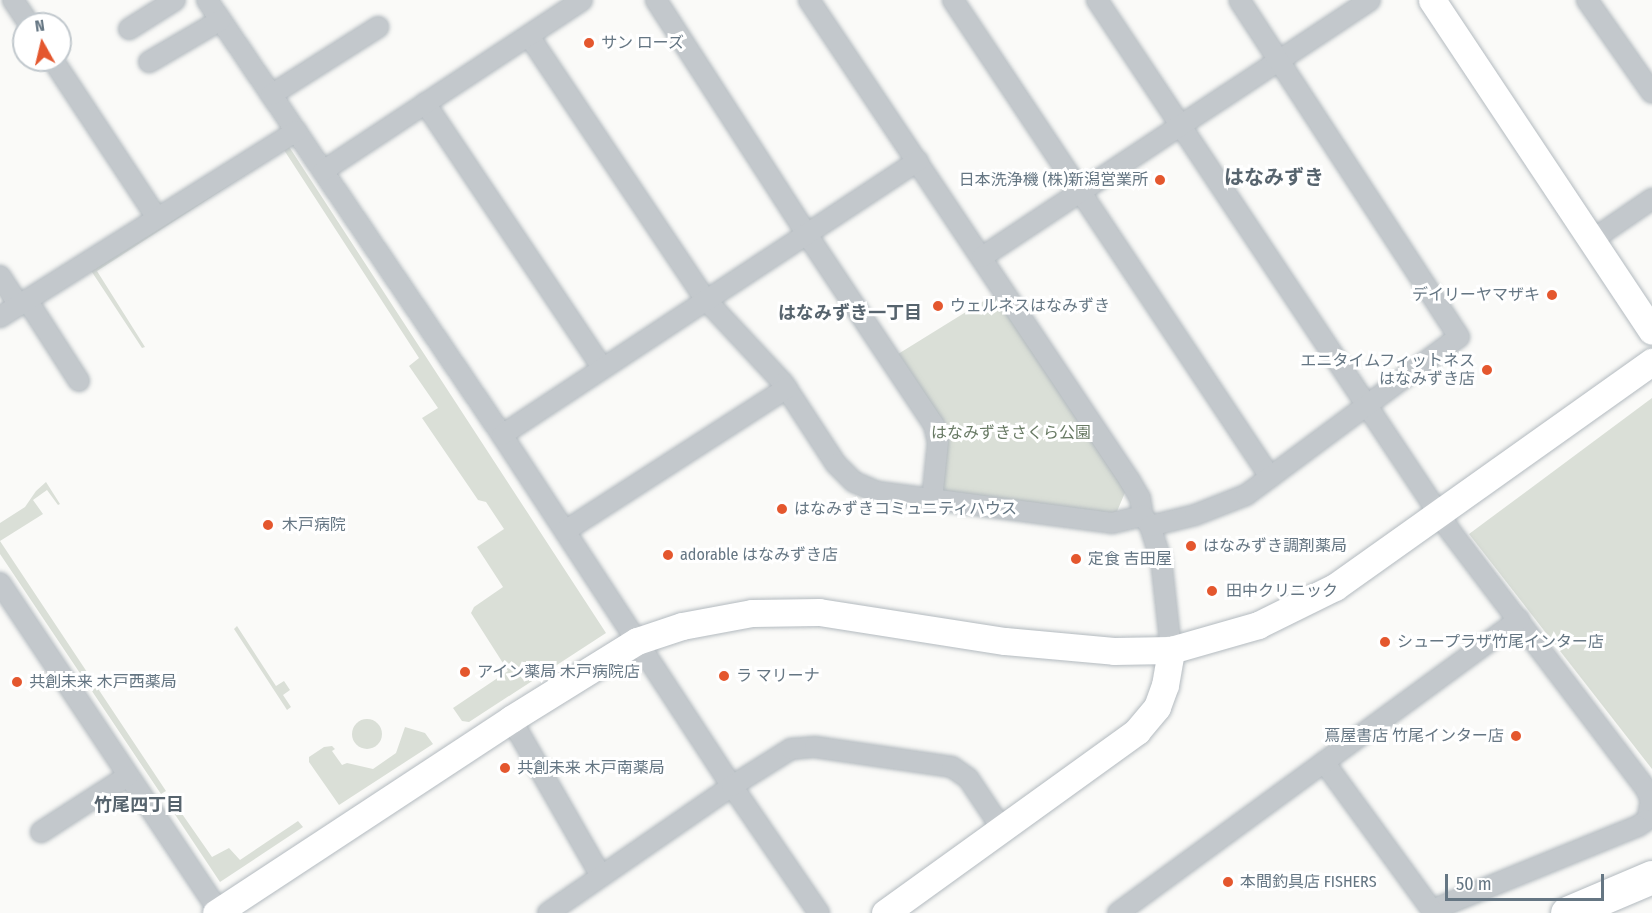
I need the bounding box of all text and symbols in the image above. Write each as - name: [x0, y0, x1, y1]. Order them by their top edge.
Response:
- north arrow: [12, 12, 72, 72]
- text: N: [34, 16, 46, 36]
- place label: サン ローズ: [601, 33, 685, 53]
- marker: サン ローズ: [582, 36, 596, 50]
- district label: はなみずき: [1224, 165, 1324, 189]
- place label: 日本洗浄機 (株)新潟営業所: [959, 170, 1148, 190]
- marker: 日本洗浄機 (株)新潟営業所: [1153, 173, 1167, 187]
- place label: デイリーヤマザキ: [1412, 285, 1540, 305]
- marker: デイリーヤマザキ: [1545, 288, 1559, 302]
- place label: ウェルネスはなみずき: [950, 296, 1110, 316]
- marker: ウェルネスはなみずき: [931, 299, 945, 313]
- district label: はなみずき一丁目: [778, 302, 922, 324]
- place label: エニタイムフィットネス はなみずき店: [1299, 351, 1475, 389]
- marker: エニタイムフィットネス はなみずき店: [1480, 363, 1494, 377]
- park label: はなみずきさくら公園: [931, 423, 1091, 443]
- place label: はなみずきコミュニティハウス: [794, 499, 1018, 519]
- marker: はなみずきコミュニティハウス: [775, 502, 789, 516]
- place label: 木戸病院: [282, 515, 346, 535]
- marker: 木戸病院: [259, 516, 277, 534]
- place label: はなみずき調剤薬局: [1203, 536, 1347, 556]
- marker: はなみずき調剤薬局: [1184, 539, 1198, 553]
- place label: adorable はなみずき店: [680, 545, 838, 565]
- marker: adorable はなみずき店: [661, 548, 675, 562]
- place label: 定食 吉田屋: [1088, 549, 1172, 569]
- marker: 定食 吉田屋: [1069, 552, 1083, 566]
- place label: 田中クリニック: [1226, 581, 1338, 601]
- marker: 田中クリニック: [1203, 582, 1221, 600]
- place label: シュープラザ竹尾インター店: [1397, 632, 1605, 652]
- marker: シュープラザ竹尾インター店: [1378, 635, 1392, 649]
- place label: アイン薬局 木戸病院店: [477, 662, 641, 682]
- marker: アイン薬局 木戸病院店: [458, 665, 472, 679]
- place label: ラ マリーナ: [736, 666, 820, 686]
- marker: ラ マリーナ: [717, 669, 731, 683]
- place label: 共創未来 木戸西薬局: [29, 672, 177, 692]
- marker: 共創未来 木戸西薬局: [10, 675, 24, 689]
- place label: 蔦屋書店 竹尾インター店: [1324, 726, 1504, 746]
- marker: 蔦屋書店 竹尾インター店: [1509, 729, 1523, 743]
- place label: 共創未来 木戸南薬局: [517, 758, 665, 778]
- marker: 共創未来 木戸南薬局: [498, 761, 512, 775]
- district label: 竹尾四丁目: [94, 794, 184, 816]
- scale bar: [1448, 862, 1607, 900]
- place label: 本間釣具店 FISHERS: [1240, 872, 1377, 892]
- text: 50 m: [1456, 873, 1492, 895]
- marker: 本間釣具店 FISHERS: [1221, 875, 1235, 889]

